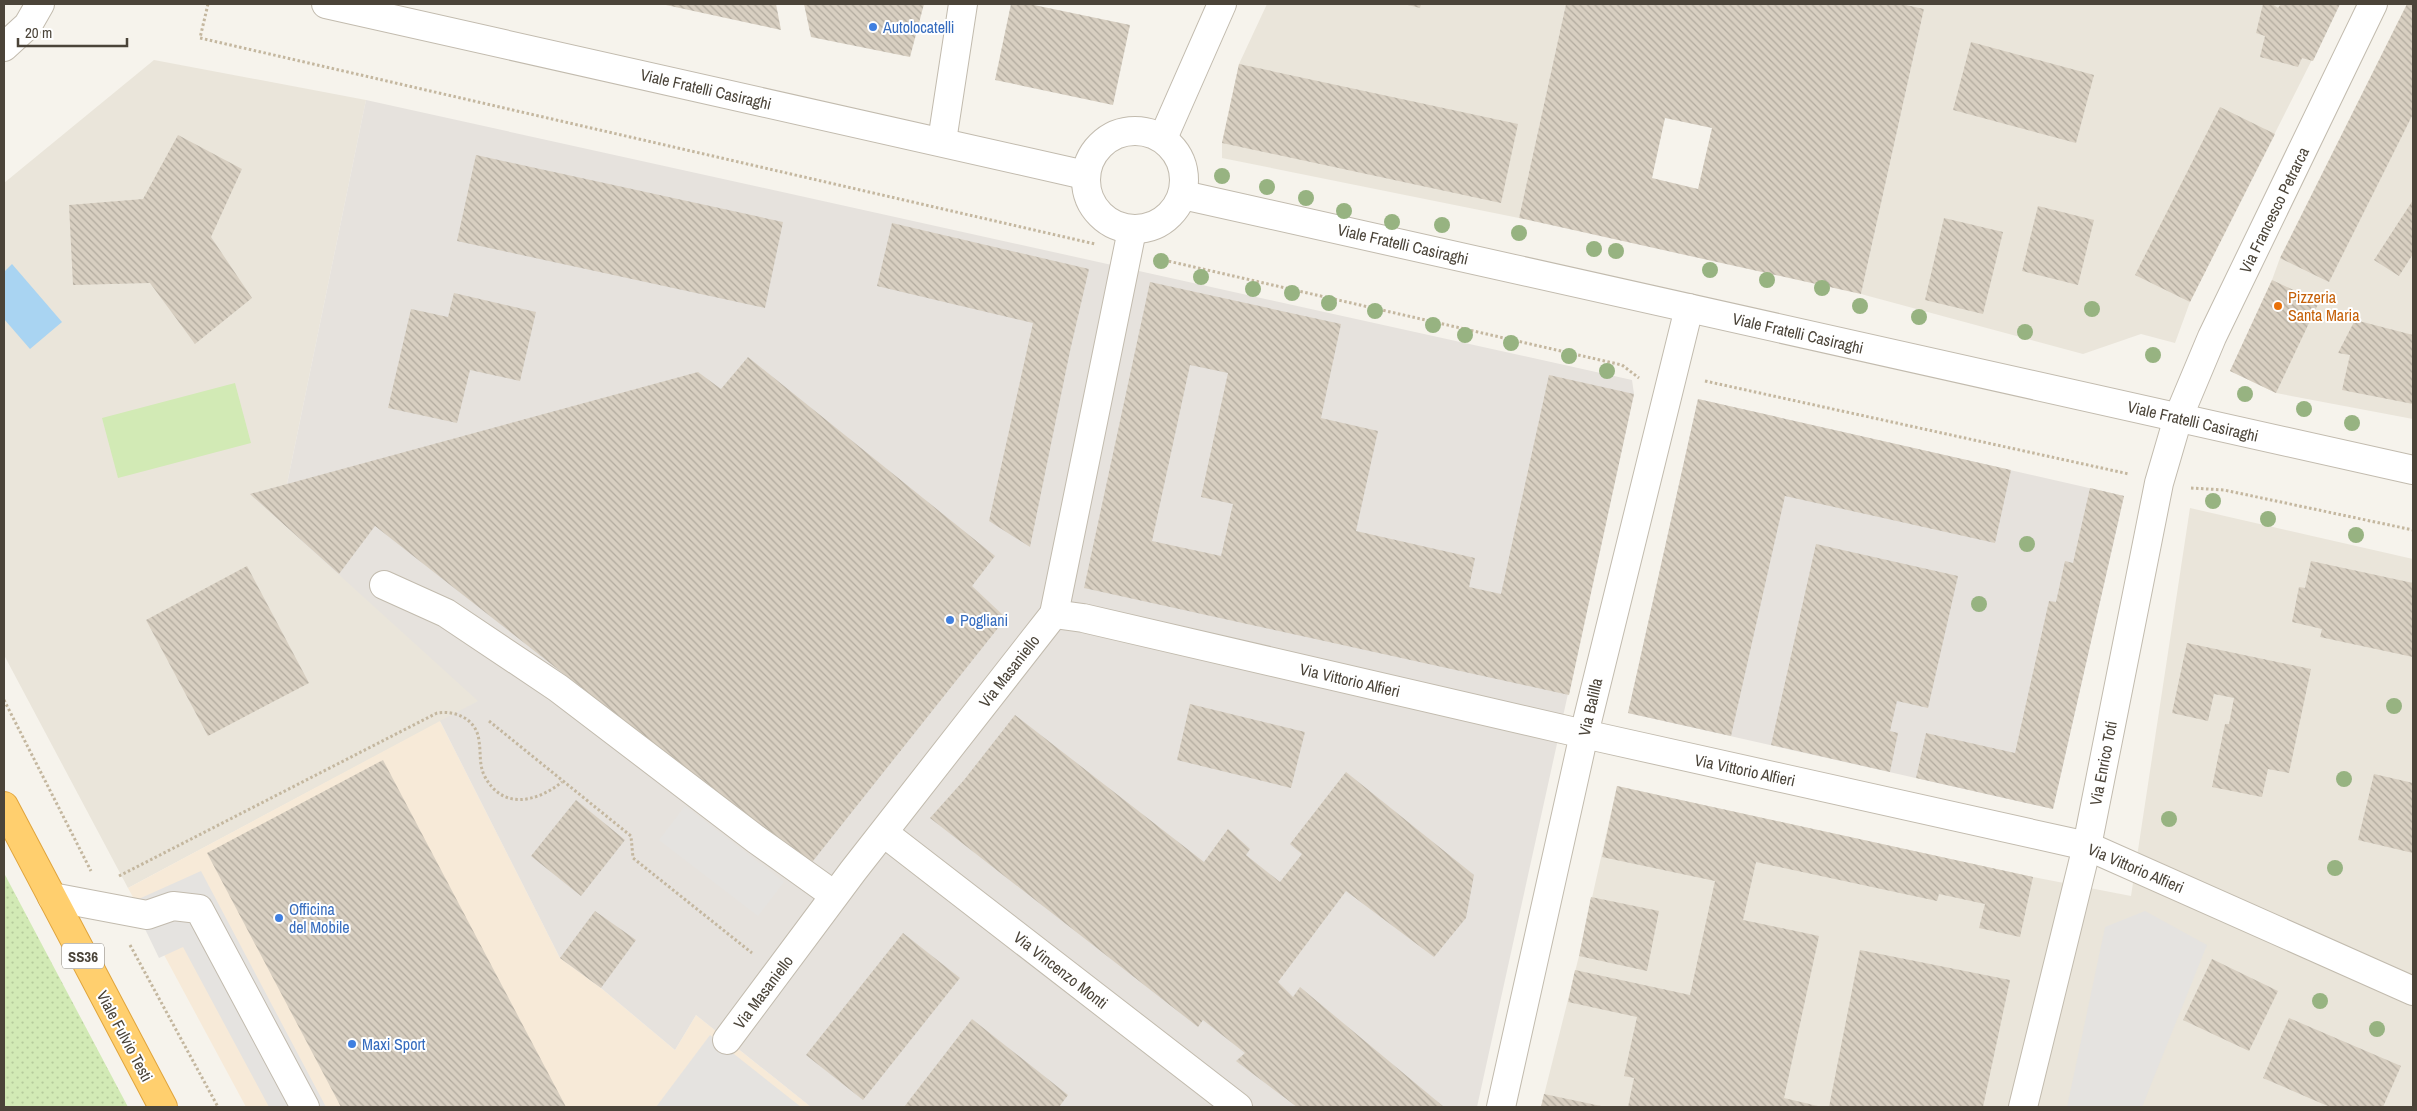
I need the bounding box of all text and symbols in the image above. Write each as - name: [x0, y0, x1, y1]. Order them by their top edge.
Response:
- scale bar: [18, 15, 126, 47]
- place label: Autolocatelli: [882, 16, 954, 38]
- marker: Autolocatelli: [867, 21, 879, 33]
- text: 20 m: [25, 22, 52, 43]
- street label: Viale Fratelli Casiraghi: [638, 63, 774, 115]
- street label: Via Francesco Petrarca: [2234, 143, 2314, 277]
- street label: Viale Fratelli Casiraghi: [1335, 218, 1471, 270]
- place label: Pizzeria Santa Maria: [2288, 286, 2360, 326]
- marker: Pizzeria Santa Maria: [2272, 300, 2284, 312]
- street label: Viale Fratelli Casiraghi: [1730, 307, 1866, 359]
- street label: Viale Fratelli Casiraghi: [2125, 395, 2261, 447]
- place label: Pogliani: [960, 609, 1008, 631]
- marker: Pogliani: [944, 614, 956, 626]
- street label: Via Masaniello: [974, 630, 1044, 712]
- street label: Via Vittorio Alfieri: [1298, 658, 1402, 702]
- street label: Via Balilla: [1573, 675, 1607, 738]
- street label: Via Enrico Toti: [2084, 719, 2122, 807]
- street label: Via Vittorio Alfieri: [1693, 749, 1797, 791]
- street label: Via Vittorio Alfieri: [2085, 838, 2187, 898]
- place label: Officina del Mobile: [289, 898, 350, 938]
- marker: Officina del Mobile: [273, 912, 285, 924]
- street label: Via Vincenzo Monti: [1009, 926, 1113, 1014]
- road number: SS36: [62, 944, 104, 968]
- street label: Via Masaniello: [728, 951, 798, 1033]
- street label: Viale Fulvio Testi: [92, 987, 158, 1085]
- place label: Maxi Sport: [362, 1033, 426, 1055]
- marker: Maxi Sport: [346, 1038, 358, 1050]

